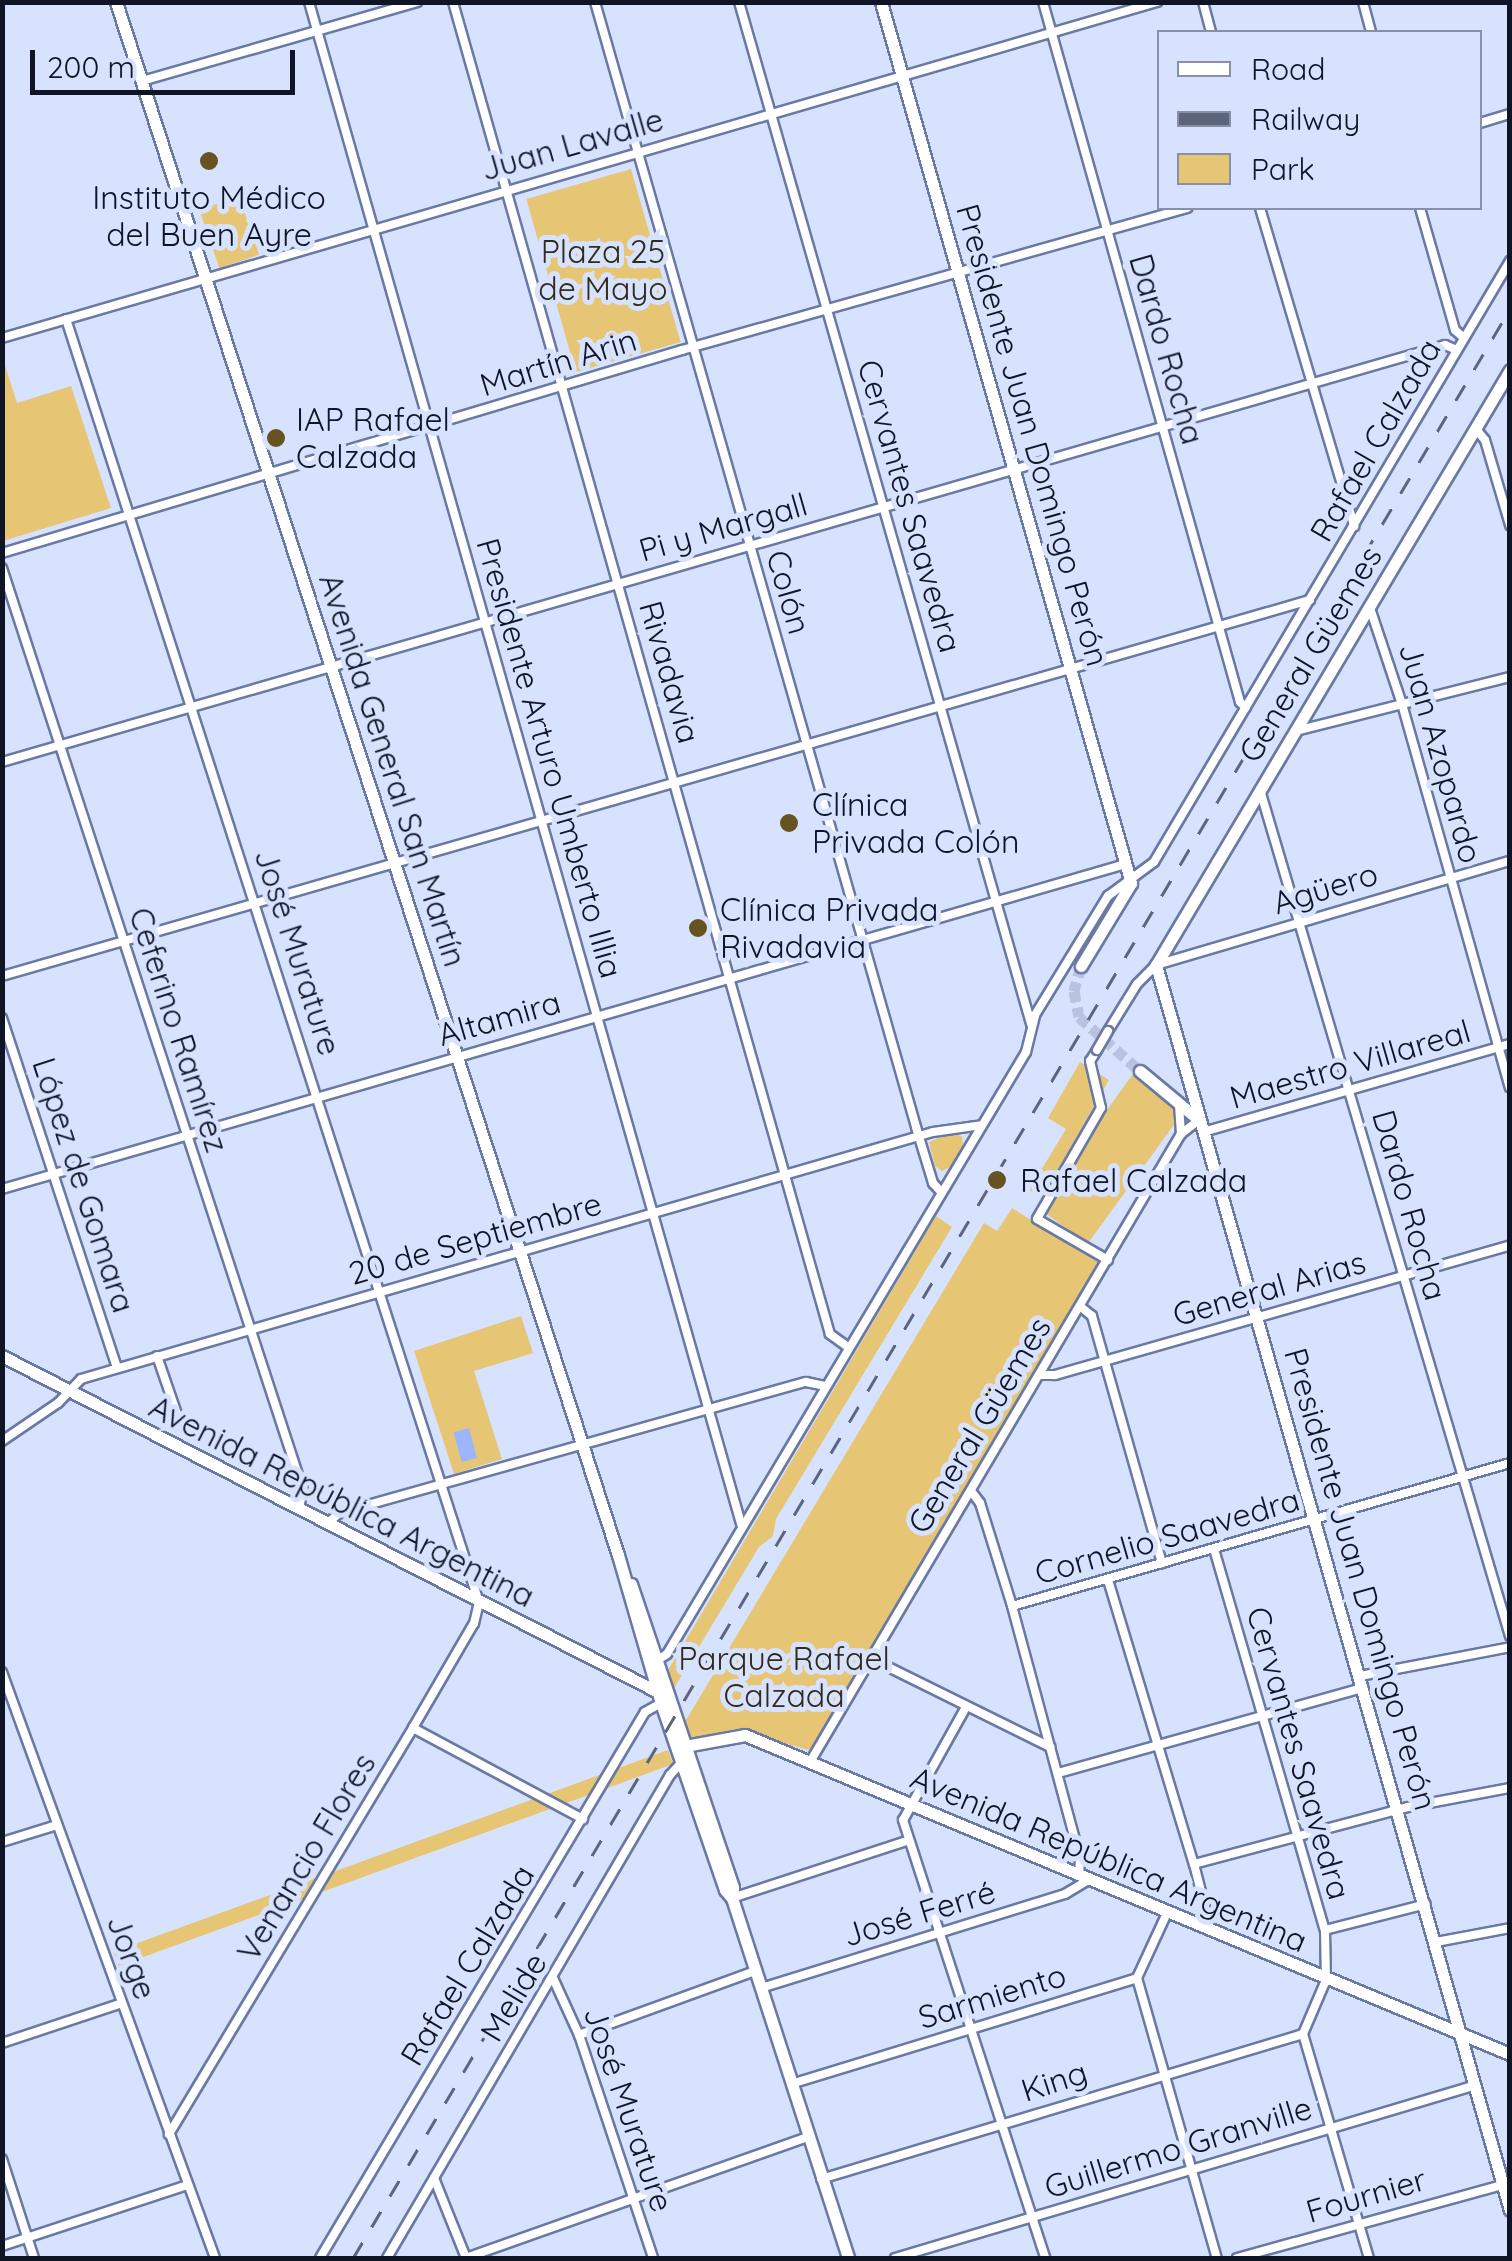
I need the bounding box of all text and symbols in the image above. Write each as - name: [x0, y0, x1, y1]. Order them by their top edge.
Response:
- scale bar: [35, 30, 300, 92]
- legend: [1157, 30, 1482, 210]
- text: 200 m: [47, 48, 135, 86]
- text: Road: [1251, 50, 1325, 88]
- street label: Juan Lavalle: [476, 100, 668, 188]
- text: Railway: [1251, 100, 1360, 138]
- marker: Instituto Médico del Buen Ayre: [196, 148, 222, 174]
- text: Park: [1251, 150, 1315, 188]
- place label: Instituto Médico del Buen Ayre: [92, 179, 326, 254]
- street label: Presidente Juan Domingo Perón: [949, 200, 1117, 670]
- park label: Plaza 25 de Mayo: [538, 233, 668, 308]
- street label: Dardo Rocha: [1122, 249, 1212, 449]
- street label: Martín Arin: [475, 320, 641, 404]
- street label: Rafael Calzada: [1302, 332, 1448, 548]
- street label: Cervantes Saavedra: [850, 355, 970, 657]
- place label: IAP Rafael Calzada: [296, 401, 450, 476]
- marker: IAP Rafael Calzada: [265, 427, 287, 449]
- street label: Pi y Margall: [634, 485, 812, 569]
- street label: Presidente Arturo Umberto Illia: [469, 534, 631, 982]
- street label: General Güemes: [1230, 539, 1390, 769]
- street label: Colón: [759, 546, 819, 638]
- street label: Avenida General San Martín: [311, 569, 475, 971]
- street label: Rivadavia: [631, 596, 709, 748]
- street label: Juan Azopardo: [1391, 638, 1491, 868]
- place label: Clínica Privada Colón: [812, 786, 1019, 861]
- marker: Clínica Privada Colón: [776, 810, 802, 836]
- street label: José Murature: [247, 844, 349, 1060]
- street label: Agüero: [1268, 854, 1382, 922]
- place label: Clínica Privada Rivadavia: [720, 891, 938, 966]
- street label: Ceferino Ramírez: [121, 903, 237, 1157]
- marker: Clínica Privada Rivadavia: [685, 915, 711, 941]
- street label: Altamira: [433, 982, 565, 1054]
- street label: Maestro Villareal: [1225, 1011, 1475, 1117]
- street label: López de Gomara: [25, 1053, 143, 1317]
- street label: Dardo Rocha: [1365, 1105, 1455, 1305]
- place label: Rafael Calzada: [1020, 1161, 1247, 1199]
- marker: Rafael Calzada: [984, 1167, 1010, 1193]
- street label: 20 de Septiembre: [344, 1184, 606, 1292]
- street label: General Arias: [1168, 1242, 1370, 1334]
- street label: General Güemes: [899, 1310, 1059, 1540]
- street label: Presidente Juan Domingo Perón: [1277, 1344, 1445, 1814]
- street label: Avenida República Argentina: [143, 1387, 541, 1615]
- street label: Cornelio Saavedra: [1030, 1480, 1304, 1592]
- street label: Cervantes Saavedra: [1239, 1602, 1359, 1904]
- park label: Parque Rafael Calzada: [678, 1640, 890, 1715]
- street label: Venancio Flores: [229, 1746, 383, 1968]
- street label: Avenida República Argentina: [905, 1758, 1313, 1960]
- street label: Rafael Calzada: [392, 1858, 542, 2072]
- street label: José Ferré: [838, 1872, 1000, 1954]
- street label: Jorge: [99, 1910, 165, 2004]
- street label: Melide: [472, 1946, 554, 2048]
- street label: Sarmiento: [914, 1955, 1070, 2037]
- street label: José Murature: [576, 2001, 682, 2217]
- street label: King: [1016, 2052, 1092, 2110]
- street label: Guillermo Granville: [1040, 2088, 1316, 2206]
- street label: Fournier: [1301, 2160, 1431, 2230]

